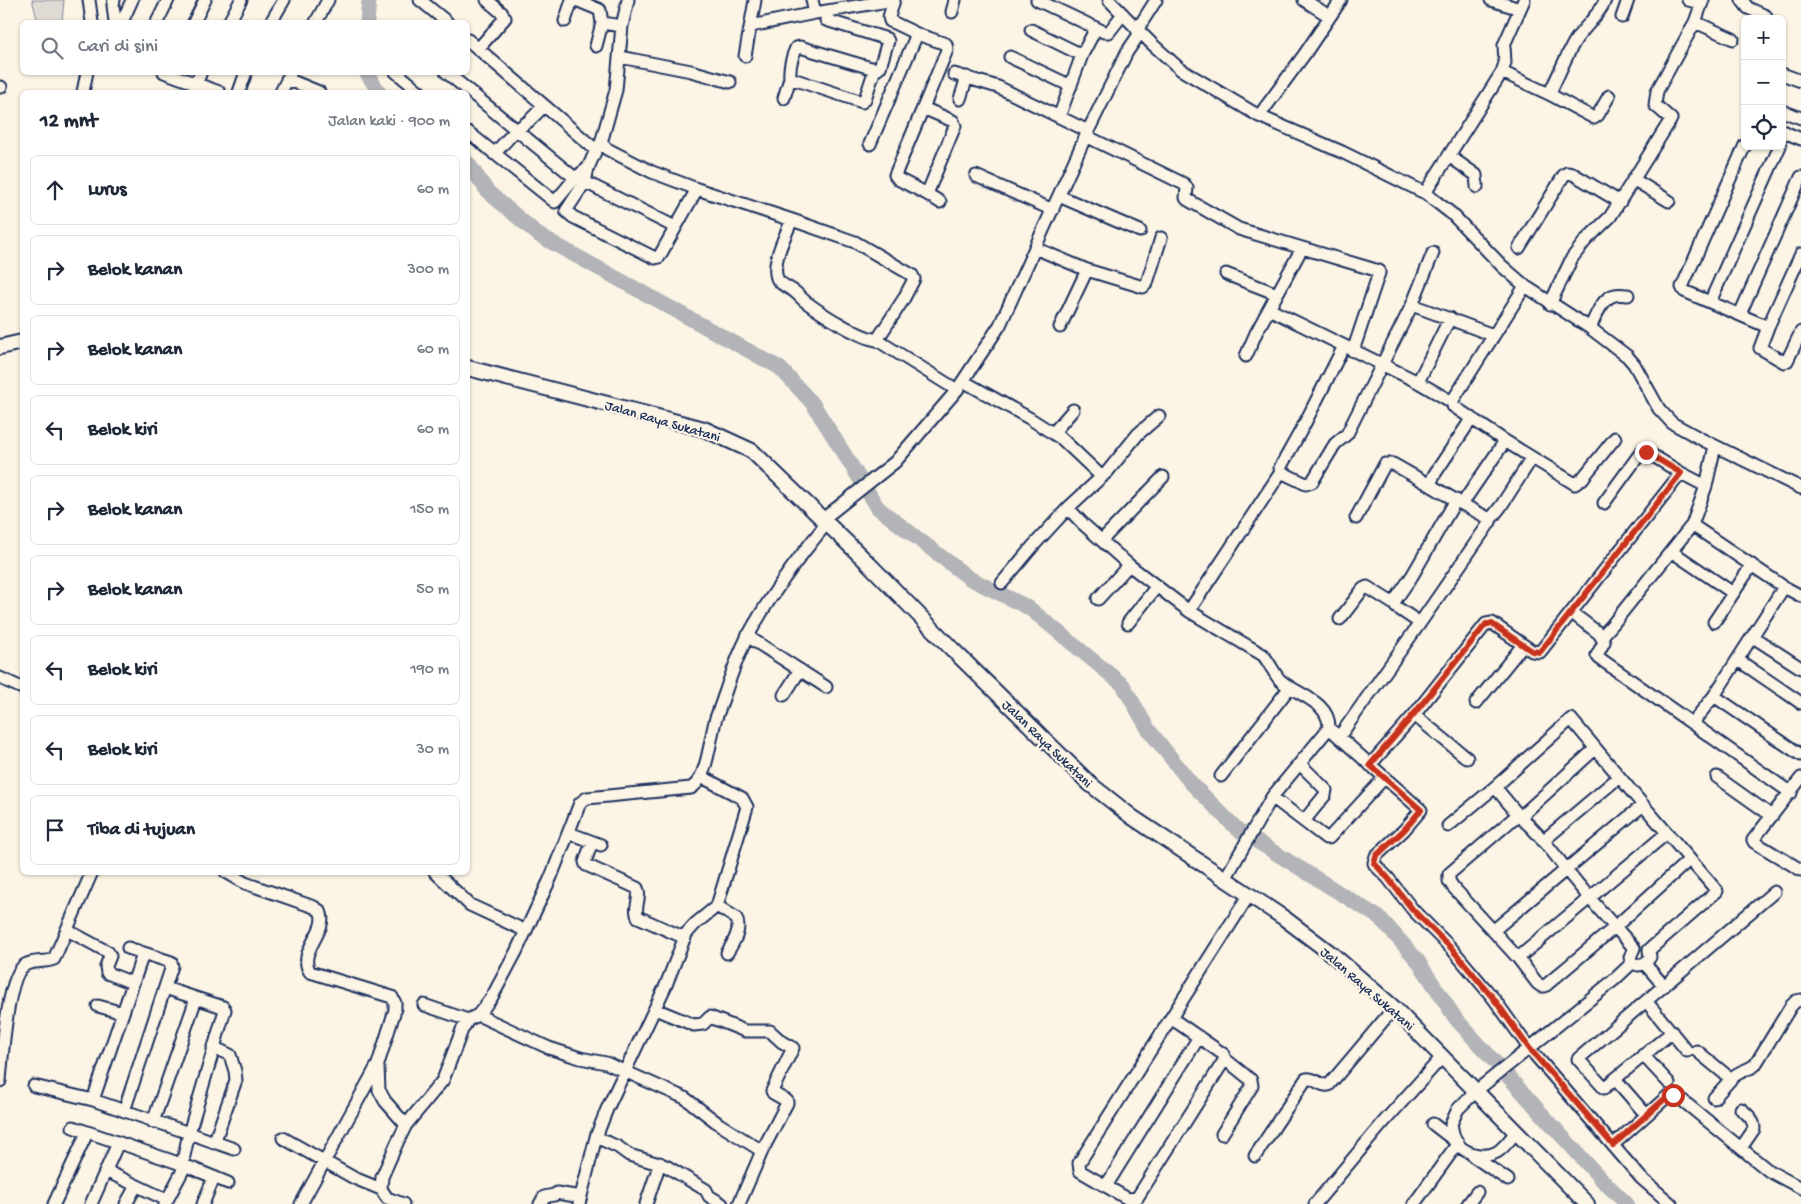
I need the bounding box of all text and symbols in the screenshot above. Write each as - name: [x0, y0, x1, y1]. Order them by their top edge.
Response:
- map controls: [1741, 15, 1786, 150]
- button: +: [1741, 15, 1786, 60]
- search box: [20, 20, 470, 75]
- icon: search: [38, 34, 66, 62]
- text: Cari di sini: [78, 36, 158, 59]
- button: −: [1741, 60, 1786, 105]
- button: locate: [1741, 105, 1786, 150]
- text: 12 mnt: [40, 110, 97, 135]
- text: Jalan kaki · 900 m: [328, 113, 450, 132]
- icon: ahead: [41, 176, 69, 204]
- text: Lurus: [88, 179, 127, 202]
- text: 60 m: [417, 181, 449, 200]
- icon: right: [41, 256, 69, 284]
- text: Belok kanan: [88, 259, 182, 282]
- text: 300 m: [407, 261, 449, 280]
- icon: right: [41, 336, 69, 364]
- text: Belok kanan: [88, 339, 182, 362]
- text: 60 m: [417, 341, 449, 360]
- street label: Jalan Raya Sukatani: [603, 398, 722, 447]
- icon: left: [41, 416, 69, 444]
- text: Belok kiri: [88, 419, 158, 442]
- text: 60 m: [417, 421, 449, 440]
- route end: [1635, 441, 1658, 464]
- icon: right: [41, 496, 69, 524]
- text: Belok kanan: [88, 499, 182, 522]
- text: 150 m: [410, 501, 449, 520]
- icon: right: [41, 576, 69, 604]
- text: Belok kanan: [88, 579, 182, 602]
- text: 50 m: [416, 581, 449, 600]
- icon: left: [41, 656, 69, 684]
- text: Belok kiri: [88, 659, 158, 682]
- text: 190 m: [410, 661, 449, 680]
- street label: Jalan Raya Sukatani: [997, 697, 1095, 792]
- icon: left: [41, 736, 69, 764]
- text: Belok kiri: [88, 739, 158, 762]
- text: 30 m: [416, 741, 449, 760]
- icon: arrive: [41, 816, 69, 844]
- text: Tiba di tujuan: [88, 819, 195, 842]
- street label: Jalan Raya Sukatani: [1316, 944, 1417, 1035]
- route start: [1662, 1084, 1685, 1107]

